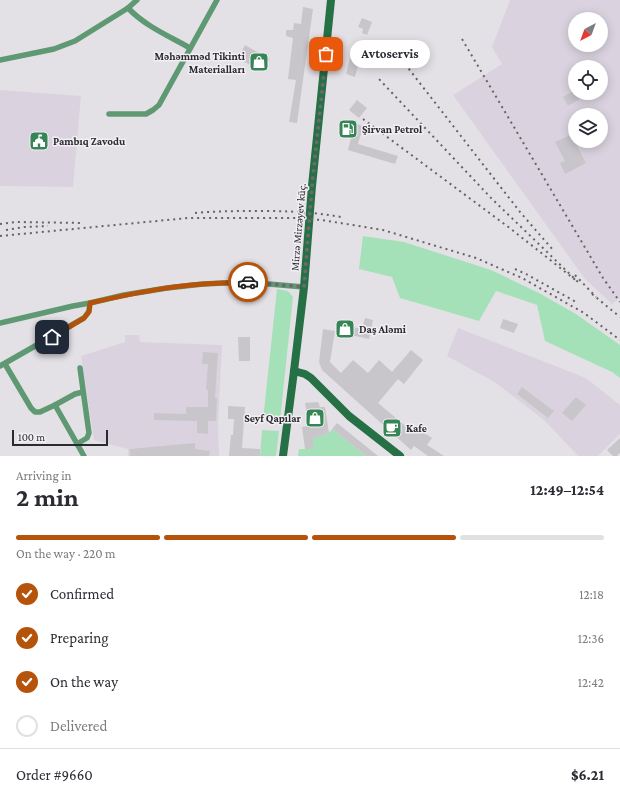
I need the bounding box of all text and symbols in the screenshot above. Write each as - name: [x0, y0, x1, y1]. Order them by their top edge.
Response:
- north arrow: [568, 12, 608, 52]
- map controls: [568, 12, 608, 148]
- pin: [309, 37, 343, 71]
- callout: Avtoservis: [350, 40, 430, 68]
- icon: bag: [315, 43, 337, 65]
- text: Avtoservis: [361, 46, 419, 61]
- place label: Məhəmməd Tikinti Materialları: [154, 50, 246, 75]
- shop icon: Məhəmməd Tikinti Materialları: [248, 51, 270, 73]
- button: locate: [568, 60, 608, 100]
- button: layers: [568, 108, 608, 148]
- fuel station icon: Şirvan Petrol: [337, 118, 359, 140]
- place label: Şirvan Petrol: [362, 123, 423, 135]
- public building icon: Pambıq Zavodu: [28, 130, 50, 152]
- place label: Pambıq Zavodu: [53, 135, 126, 147]
- street label: Mirzə Mirzəyev küç.: [288, 183, 309, 271]
- courier: [228, 262, 268, 302]
- icon: car: [237, 271, 259, 293]
- shop icon: Daş Aləmi: [334, 318, 356, 340]
- pin: [35, 320, 69, 354]
- place label: Daş Aləmi: [359, 323, 407, 335]
- icon: home: [41, 326, 63, 348]
- shop icon: Seyf Qapılar: [304, 407, 326, 429]
- place label: Seyf Qapılar: [244, 412, 302, 424]
- cafe icon: Kafe: [381, 417, 403, 439]
- place label: Kafe: [406, 422, 427, 434]
- scale bar: [12, 428, 108, 447]
- text: 100 m: [18, 431, 45, 443]
- text: Arriving in: [16, 468, 72, 483]
- text: 12:49–12:54: [530, 482, 604, 498]
- text: 2 min: [16, 483, 79, 512]
- text: On the way · 220 m: [16, 546, 116, 561]
- icon: check: [16, 583, 38, 605]
- text: Confirmed: [50, 586, 114, 602]
- text: 12:18: [579, 587, 604, 602]
- icon: check: [16, 627, 38, 649]
- text: Preparing: [50, 630, 109, 646]
- text: 12:36: [578, 631, 604, 646]
- icon: check: [16, 671, 38, 693]
- text: On the way: [50, 674, 118, 690]
- text: 12:42: [578, 675, 604, 690]
- text: Delivered: [50, 718, 107, 734]
- text: Order #9660: [16, 767, 93, 783]
- text: $6.21: [571, 767, 604, 783]

